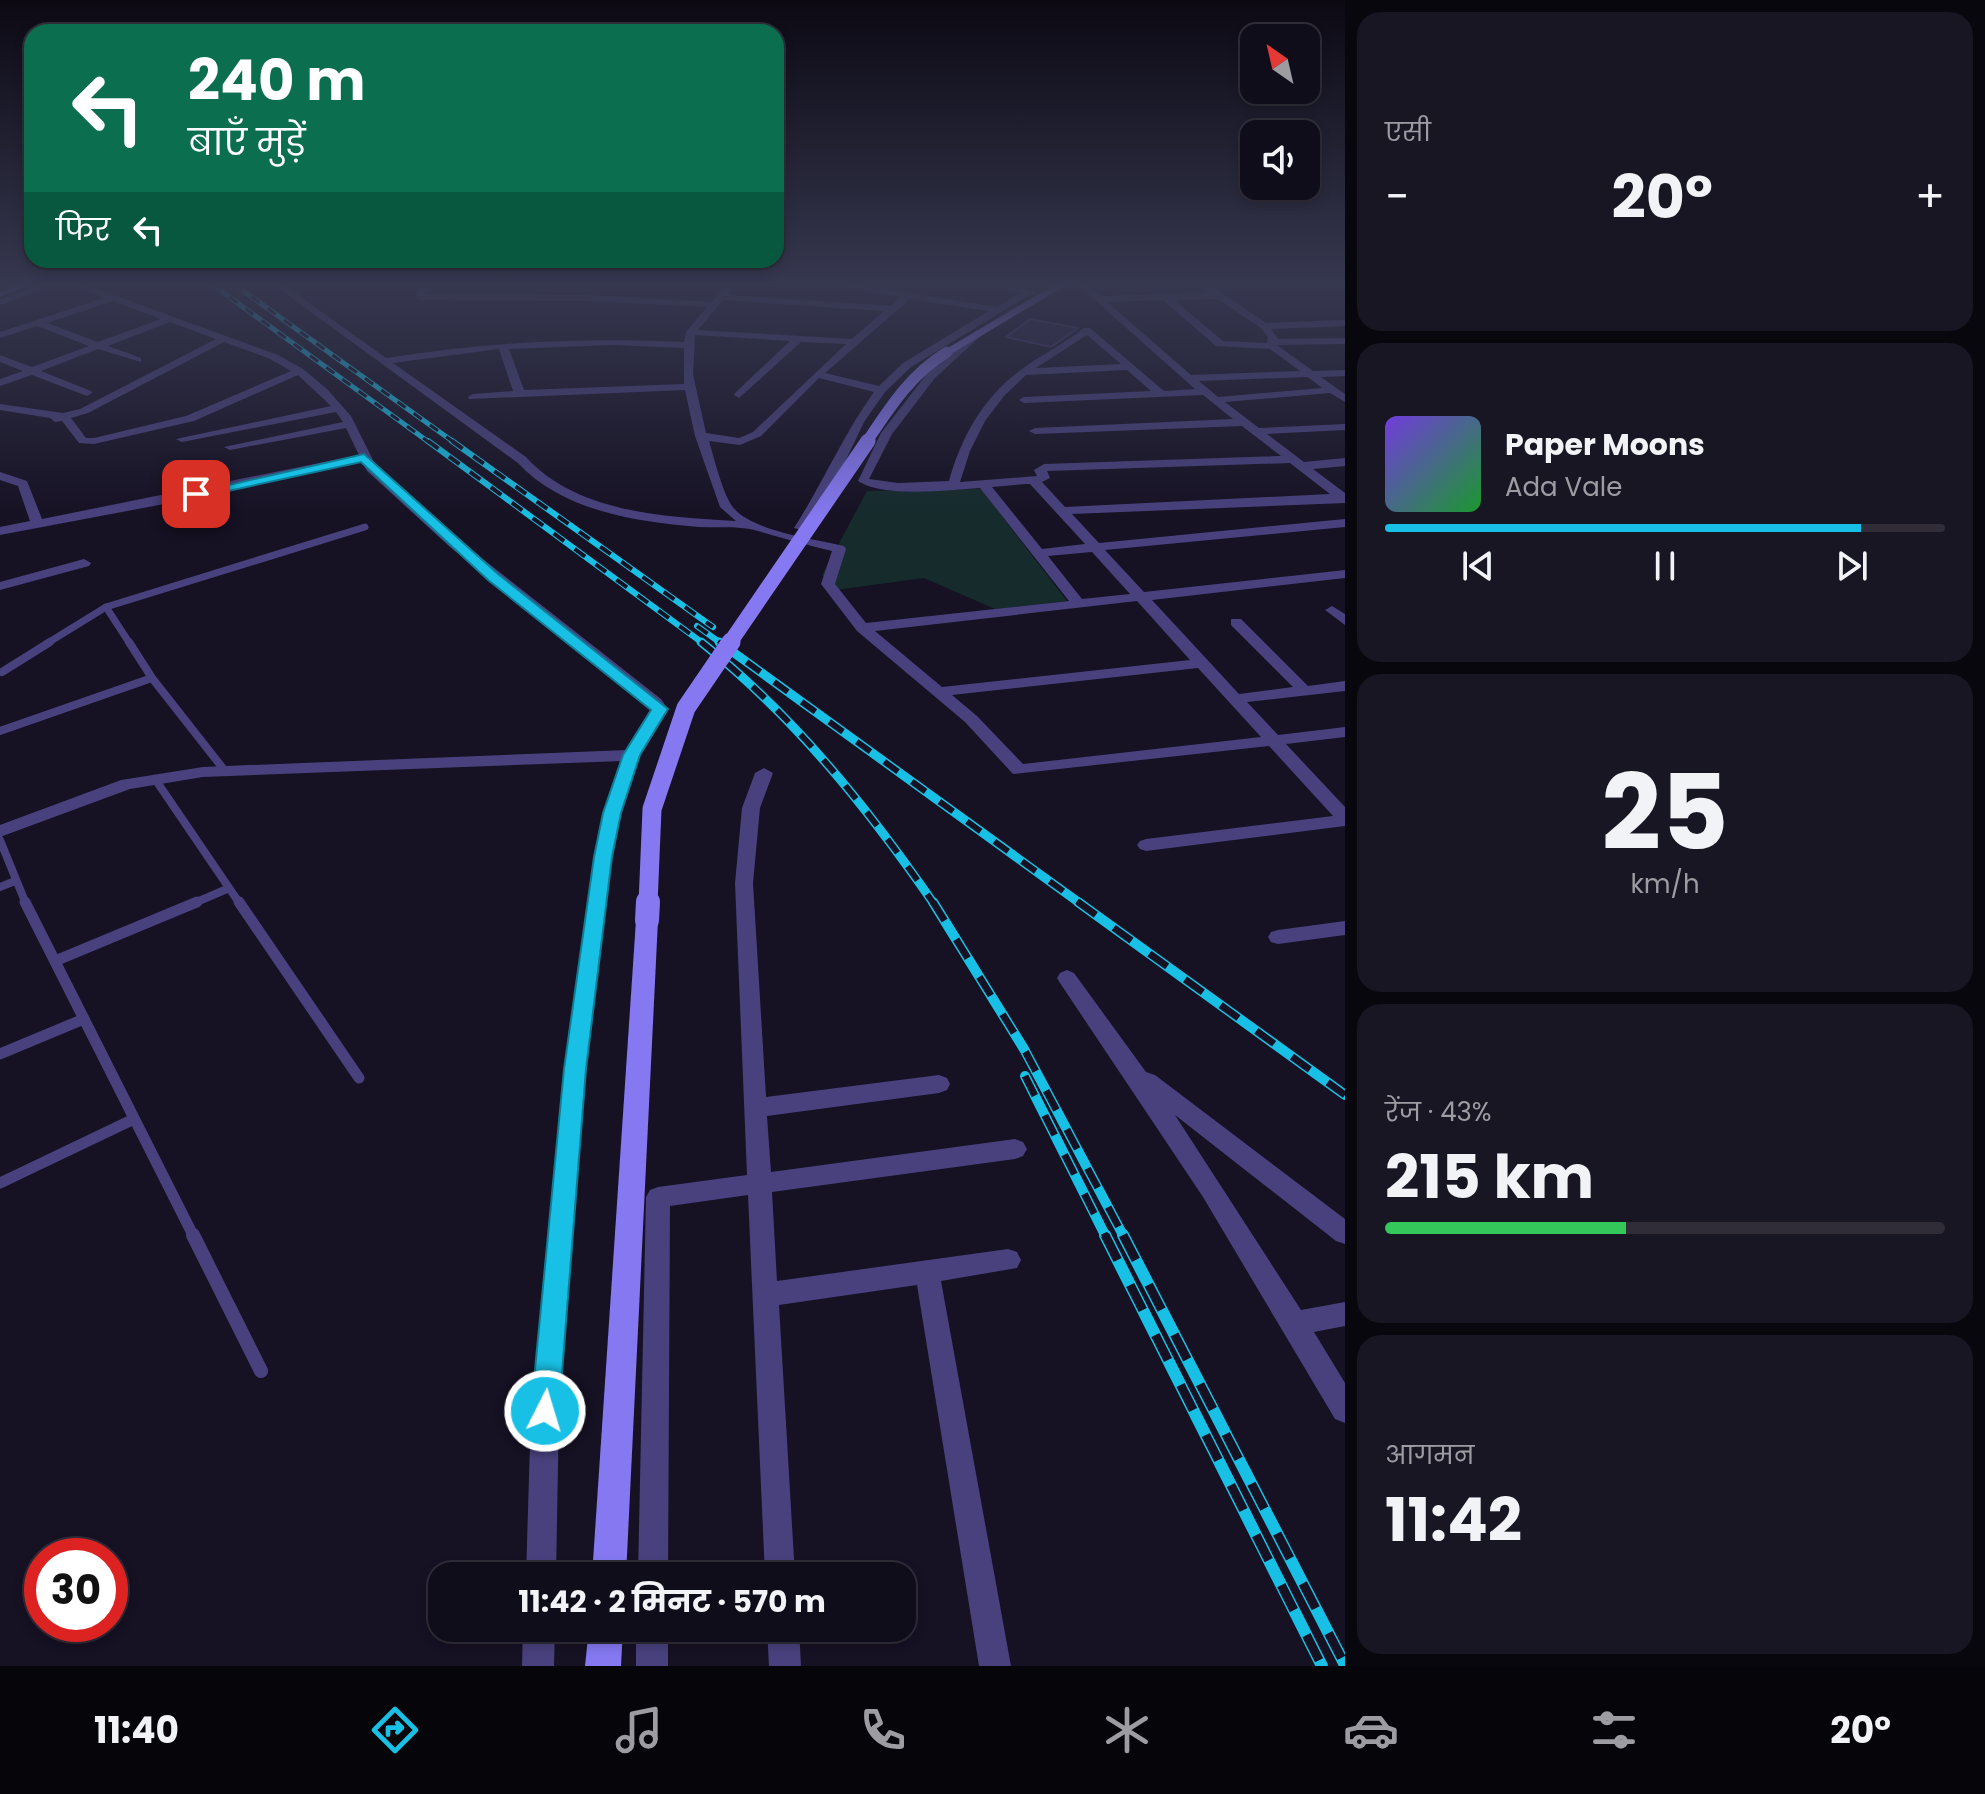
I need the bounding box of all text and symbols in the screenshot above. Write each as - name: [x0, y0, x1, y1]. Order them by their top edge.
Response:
- north arrow: [1240, 24, 1320, 104]
- map controls: [1240, 24, 1320, 200]
- text: 240 m: [188, 41, 366, 120]
- icon: left: [56, 56, 160, 160]
- text: एसी: [1385, 114, 1431, 150]
- text: बाएँ मुड़ें: [188, 117, 305, 168]
- button: sound: [1240, 120, 1320, 200]
- text: 20°: [1612, 155, 1713, 239]
- text: −: [1385, 166, 1409, 227]
- text: +: [1915, 166, 1945, 227]
- text: फिर: [56, 208, 110, 251]
- icon: left: [126, 208, 170, 252]
- text: Paper Moons: [1505, 423, 1705, 466]
- pin: [162, 460, 230, 528]
- text: Ada Vale: [1505, 469, 1622, 505]
- icon: arrive: [174, 472, 218, 516]
- icon: previous: [1456, 544, 1500, 588]
- icon: pause: [1643, 544, 1687, 588]
- icon: next: [1830, 544, 1874, 588]
- text: 25: [1602, 740, 1728, 885]
- text: km/h: [1630, 866, 1700, 902]
- text: रेंज · 43%: [1385, 1094, 1492, 1130]
- text: 215 km: [1385, 1135, 1594, 1219]
- position arrow: [503, 1369, 587, 1453]
- text: आगमन: [1385, 1437, 1474, 1473]
- text: 11:42: [1385, 1478, 1522, 1562]
- speed limit sign: 30: [24, 1538, 128, 1642]
- text: 11:42 · 2 मिनट · 570 m: [518, 1580, 826, 1623]
- icon: directions: [367, 1702, 423, 1758]
- icon: music: [611, 1702, 667, 1758]
- icon: phone: [855, 1702, 911, 1758]
- icon: climate: [1099, 1702, 1155, 1758]
- icon: car: [1343, 1702, 1399, 1758]
- icon: filters: [1586, 1702, 1642, 1758]
- text: 11:40: [94, 1705, 179, 1756]
- text: 20°: [1830, 1705, 1891, 1756]

